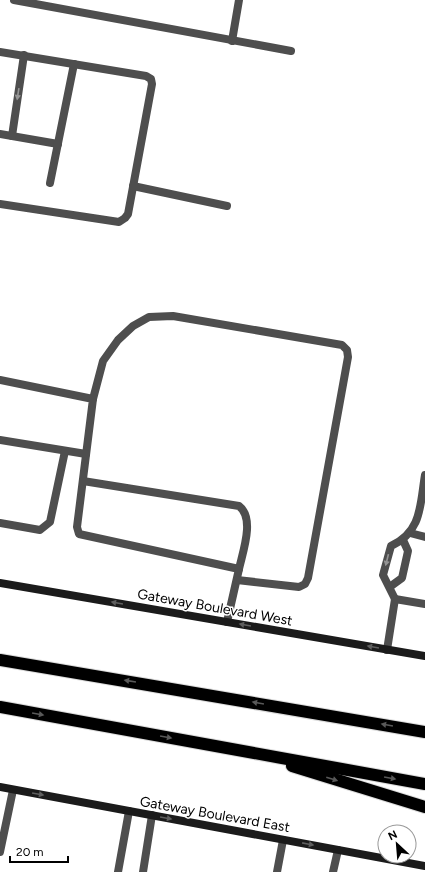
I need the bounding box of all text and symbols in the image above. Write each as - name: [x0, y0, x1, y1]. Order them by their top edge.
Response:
- one-way arrow: [15, 88, 21, 100]
- one-way arrow: [384, 555, 390, 567]
- street label: Gateway Boulevard West: [136, 585, 294, 630]
- one-way arrow: [111, 600, 123, 606]
- one-way arrow: [239, 622, 251, 628]
- one-way arrow: [367, 644, 379, 650]
- one-way arrow: [124, 678, 136, 684]
- one-way arrow: [252, 700, 265, 706]
- one-way arrow: [32, 711, 44, 717]
- one-way arrow: [380, 722, 393, 728]
- one-way arrow: [160, 734, 172, 740]
- one-way arrow: [384, 775, 396, 781]
- one-way arrow: [326, 776, 338, 782]
- one-way arrow: [32, 792, 44, 798]
- street label: Gateway Boulevard East: [139, 793, 291, 836]
- one-way arrow: [160, 815, 172, 821]
- north arrow: [377, 824, 417, 864]
- text: N: [386, 828, 400, 843]
- scale bar: [10, 838, 68, 864]
- one-way arrow: [302, 842, 314, 848]
- text: 20 m: [16, 845, 44, 859]

